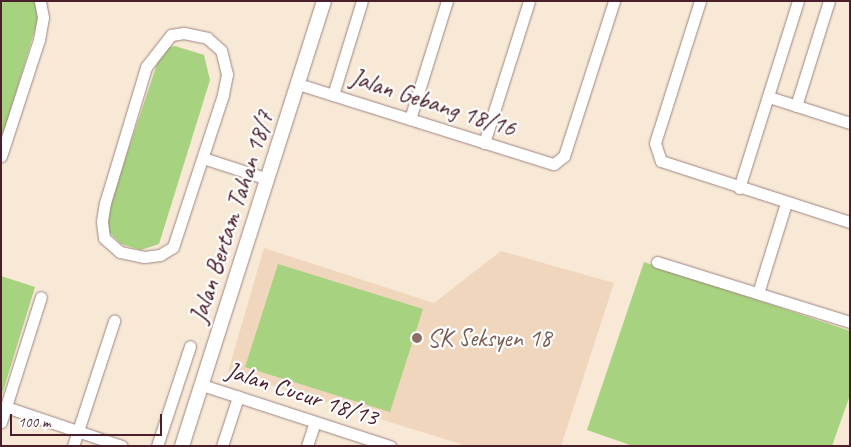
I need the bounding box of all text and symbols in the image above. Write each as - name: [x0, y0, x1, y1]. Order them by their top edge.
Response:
- street label: Jalan Gebang 18/16: [347, 62, 519, 144]
- street label: Jalan Bertam Tahan 18/7: [184, 108, 280, 326]
- place label: SK Seksyen 18: [427, 323, 552, 353]
- marker: SK Seksyen 18: [411, 332, 423, 344]
- street label: Jalan Cucur 18/13: [223, 355, 381, 433]
- scale bar: [12, 404, 165, 436]
- text: 100 m: [18, 413, 50, 432]

